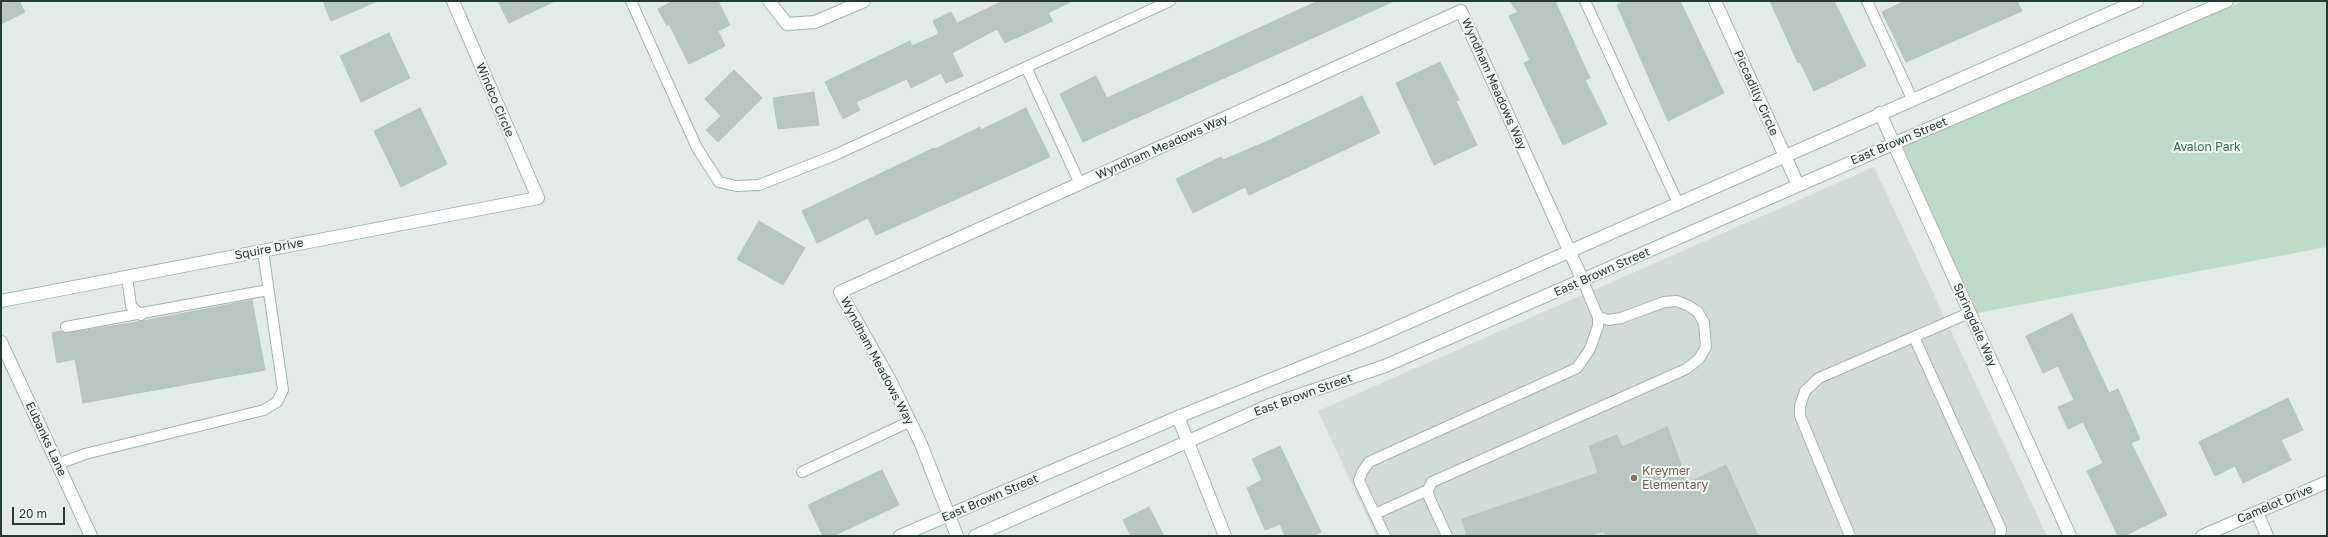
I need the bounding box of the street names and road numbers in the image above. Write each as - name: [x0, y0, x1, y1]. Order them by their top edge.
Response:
- street label: Wyndham Meadows Way: [1458, 16, 1530, 152]
- street label: Piccadilly Circle: [1731, 48, 1781, 138]
- street label: Windco Circle: [473, 61, 517, 139]
- street label: Wyndham Meadows Way: [1094, 111, 1230, 183]
- street label: East Brown Street: [1849, 114, 1949, 168]
- street label: Squire Drive: [233, 235, 305, 263]
- street label: East Brown Street: [1552, 244, 1652, 300]
- street label: Springdale Way: [1950, 281, 2000, 369]
- street label: Wyndham Meadows Way: [837, 295, 917, 427]
- street label: East Brown Street: [1252, 371, 1354, 419]
- street label: Eubanks Lane: [22, 400, 70, 478]
- street label: East Brown Street: [940, 471, 1040, 525]
- street label: Camelot Drive: [2235, 482, 2315, 526]

